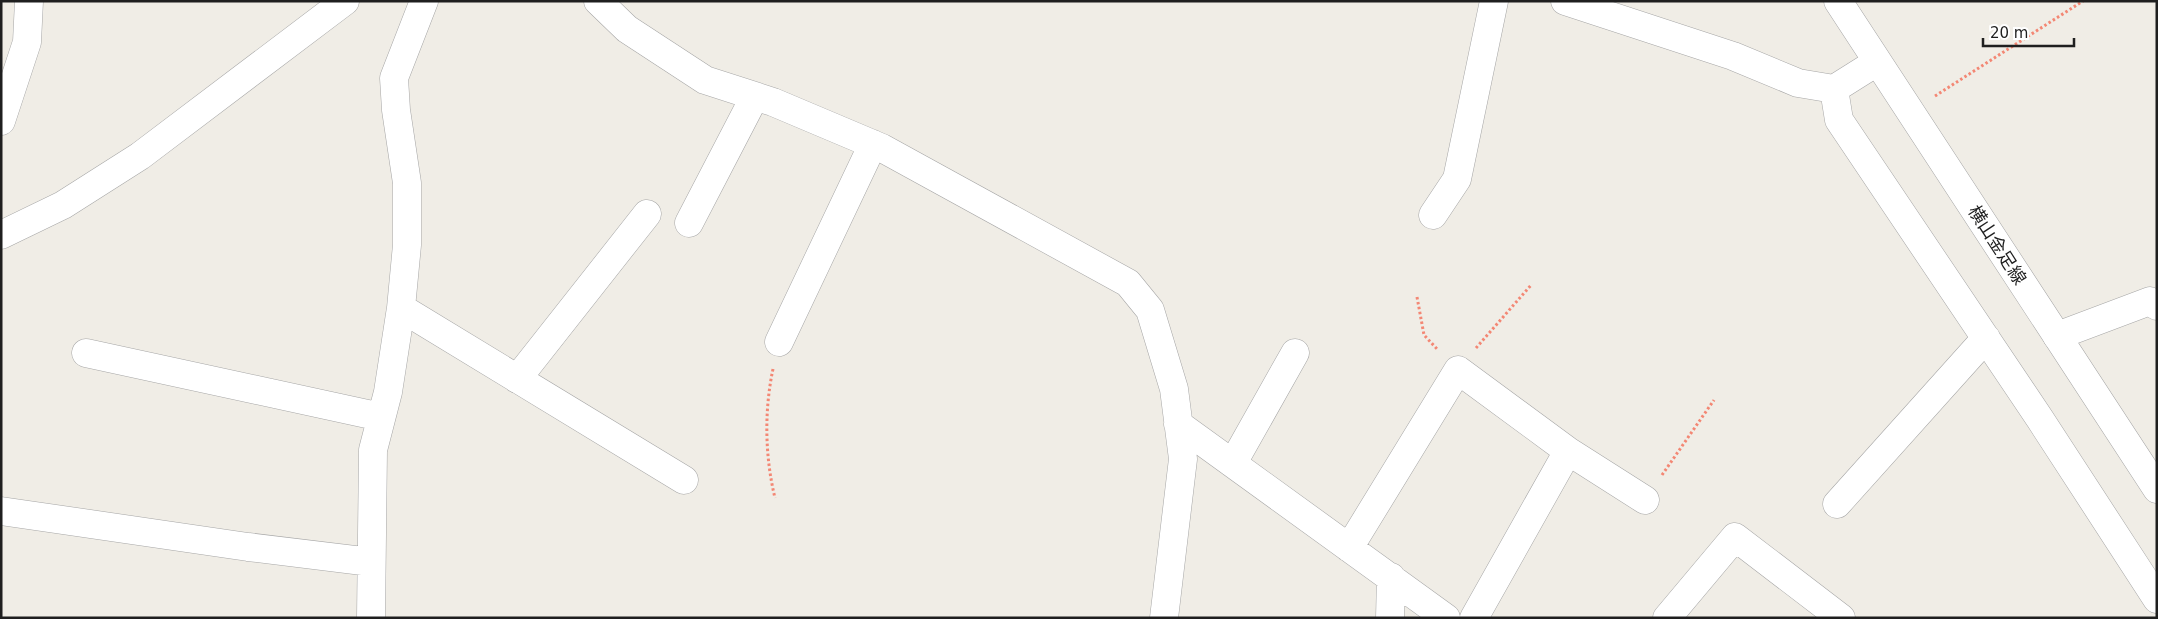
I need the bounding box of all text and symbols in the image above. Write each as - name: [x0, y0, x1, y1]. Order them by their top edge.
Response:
- scale bar: [1983, 15, 2074, 47]
- text: 20 m: [1990, 24, 2028, 42]
- street label: 横山金足線: [1964, 201, 2031, 288]

